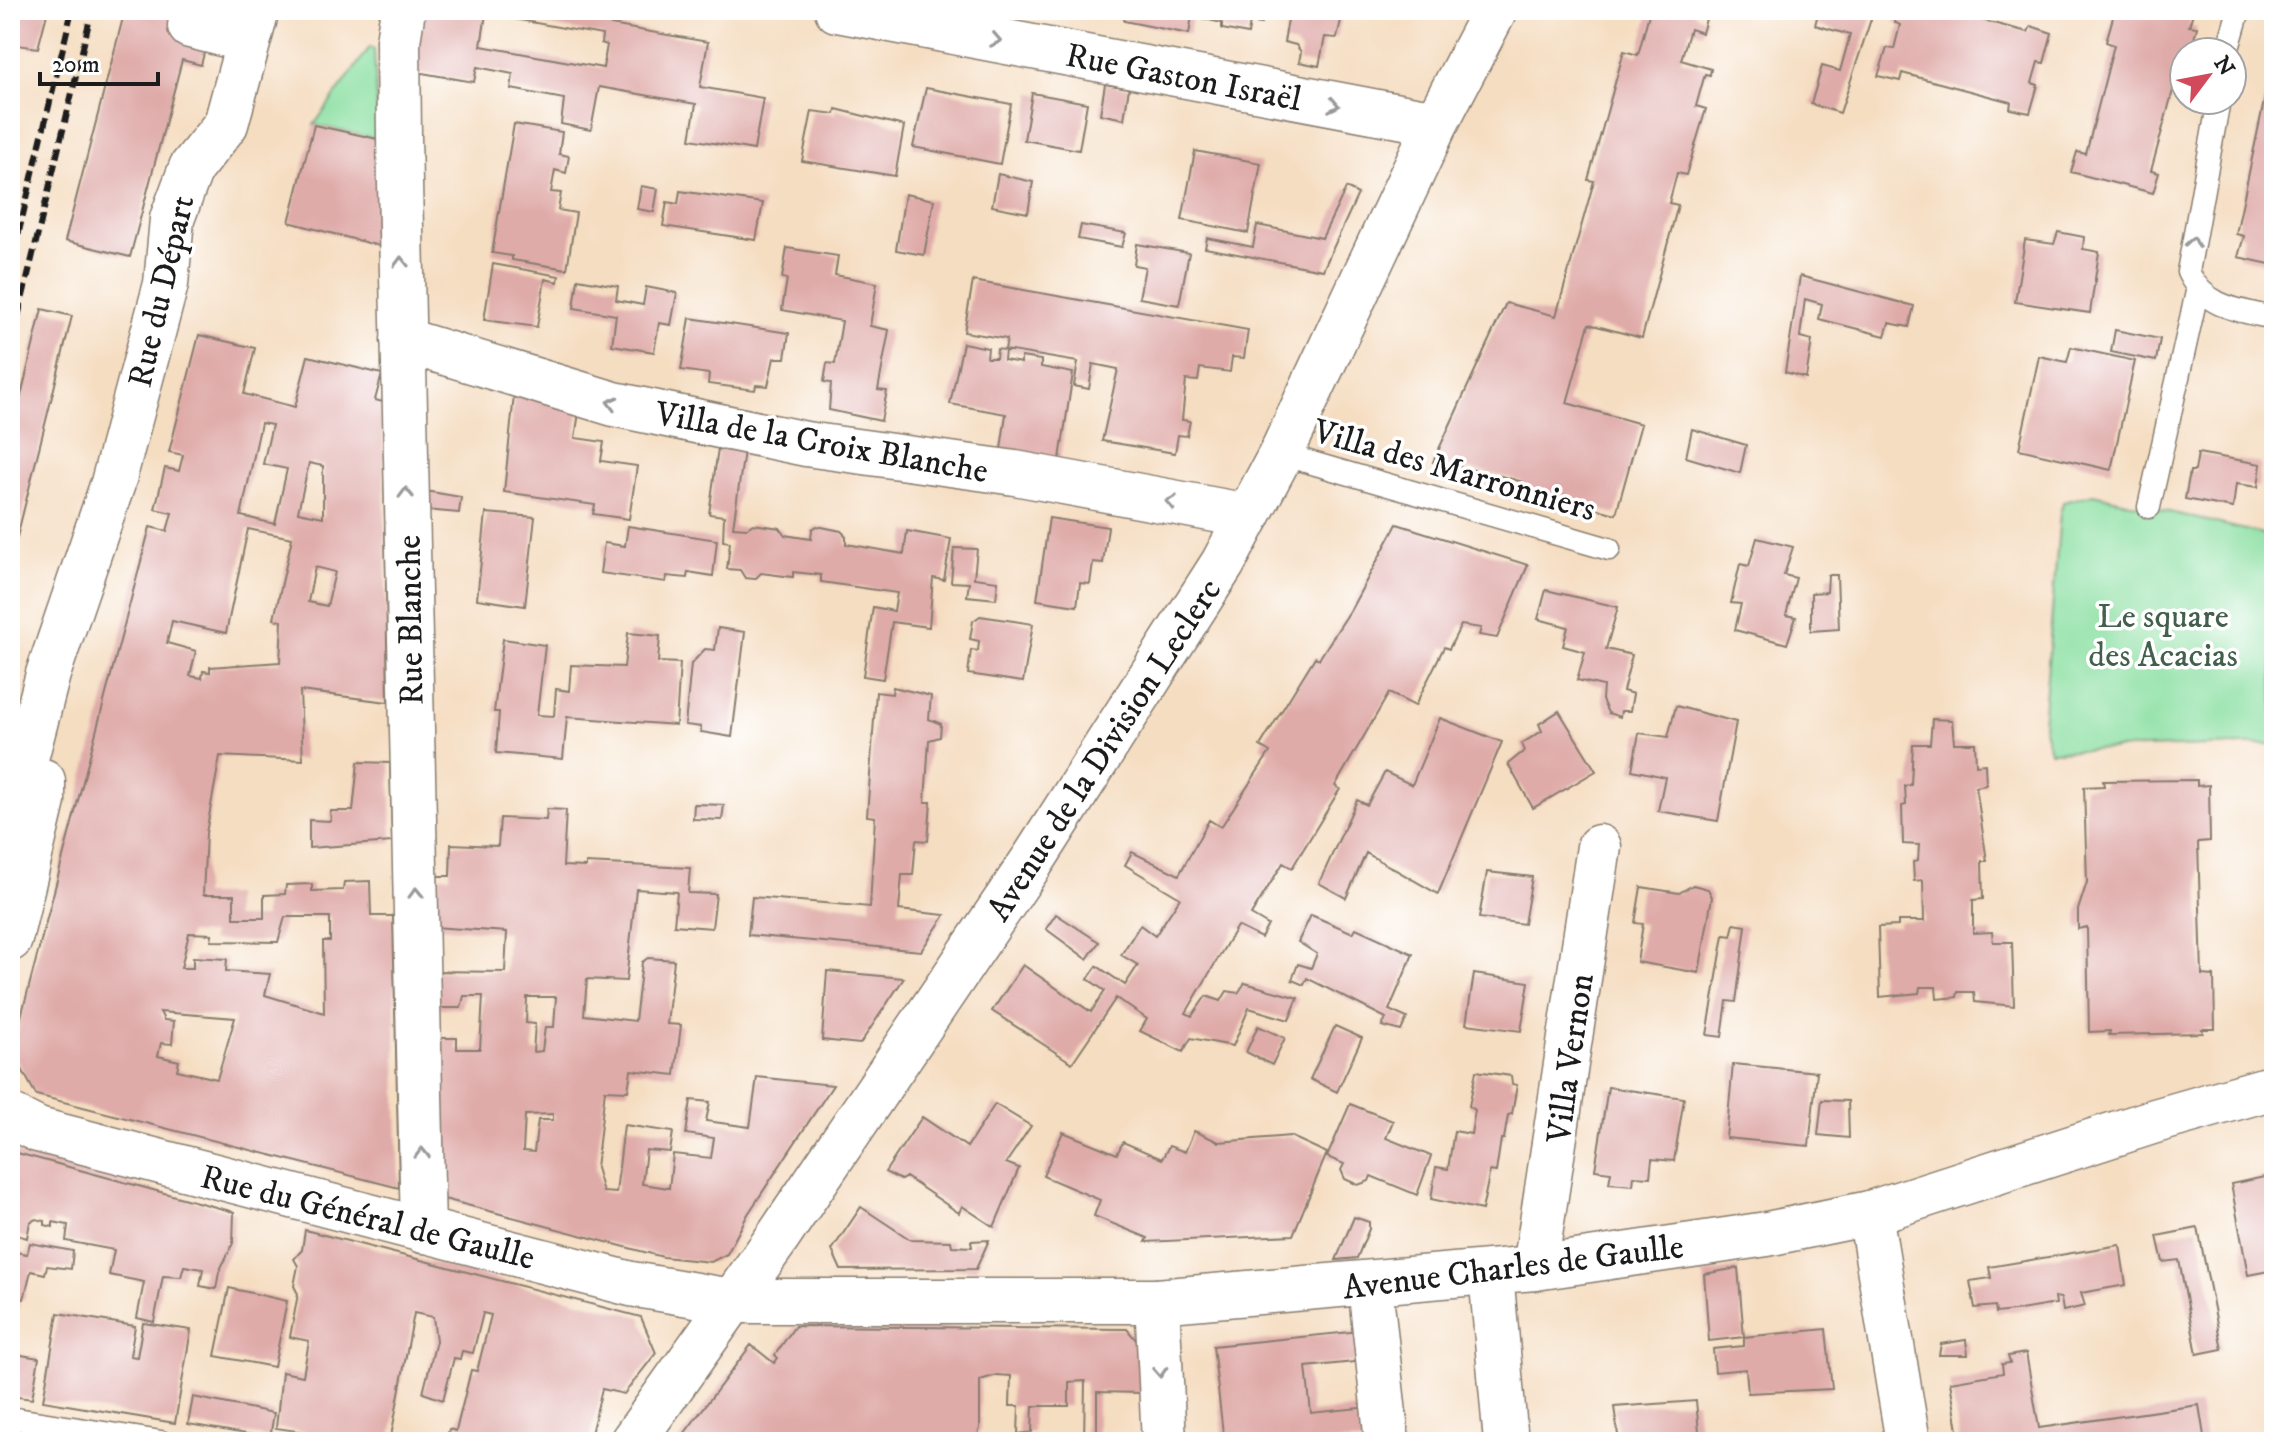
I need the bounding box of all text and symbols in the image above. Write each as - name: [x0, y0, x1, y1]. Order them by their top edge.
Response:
- one-way arrow: [989, 31, 1002, 48]
- street label: Rue Gaston Israël: [1062, 35, 1306, 122]
- scale bar: [40, 36, 158, 86]
- north arrow: [2168, 36, 2248, 116]
- text: 20 m: [52, 50, 100, 80]
- text: N: [2207, 51, 2240, 81]
- one-way arrow: [1327, 96, 1340, 113]
- street label: Rue du Départ: [119, 191, 204, 391]
- one-way arrow: [2184, 236, 2201, 249]
- one-way arrow: [393, 255, 410, 268]
- street label: Villa de la Croix Blanche: [651, 393, 991, 493]
- one-way arrow: [606, 395, 620, 412]
- street label: Villa des Marronniers: [1308, 410, 1600, 531]
- one-way arrow: [398, 486, 415, 499]
- one-way arrow: [1165, 494, 1178, 511]
- street label: Rue Blanche: [389, 534, 433, 706]
- street label: Avenue de la Division Leclerc: [978, 571, 1231, 929]
- park label: Le square des Acacias: [2088, 596, 2238, 677]
- one-way arrow: [407, 886, 424, 899]
- street label: Villa Vernon: [1538, 971, 1604, 1147]
- one-way arrow: [413, 1146, 430, 1159]
- street label: Rue du Général de Gaulle: [196, 1156, 539, 1280]
- street label: Avenue Charles de Gaulle: [1341, 1226, 1686, 1310]
- one-way arrow: [1151, 1366, 1168, 1379]

